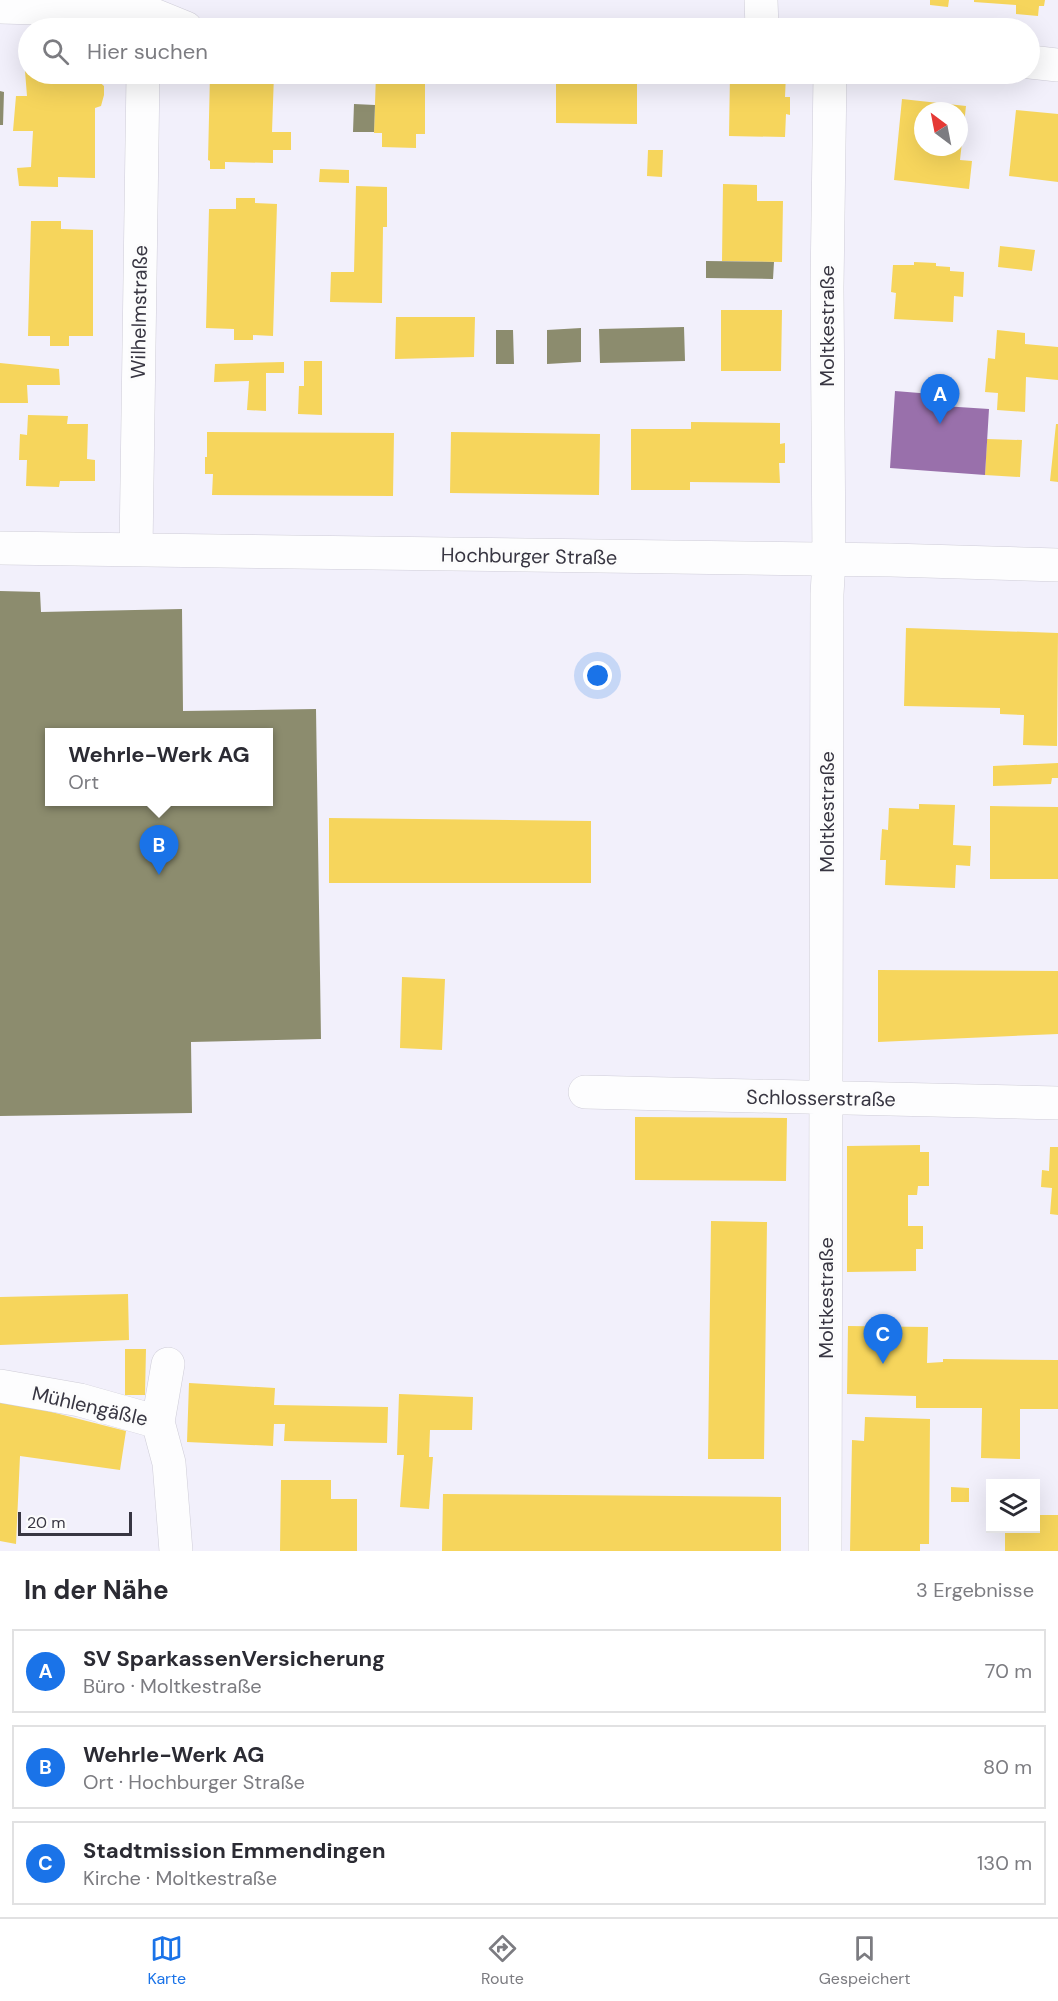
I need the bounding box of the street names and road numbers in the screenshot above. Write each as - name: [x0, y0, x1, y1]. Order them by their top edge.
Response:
- street label: Wilhelmstraße: [125, 245, 153, 379]
- street label: Moltkestraße: [814, 265, 840, 387]
- street label: Hochburger Straße: [441, 541, 617, 571]
- street label: Moltkestraße: [814, 751, 840, 873]
- street label: Schlosserstraße: [746, 1084, 896, 1112]
- street label: Moltkestraße: [813, 1237, 839, 1359]
- street label: Mühlengäßle: [30, 1380, 150, 1432]

